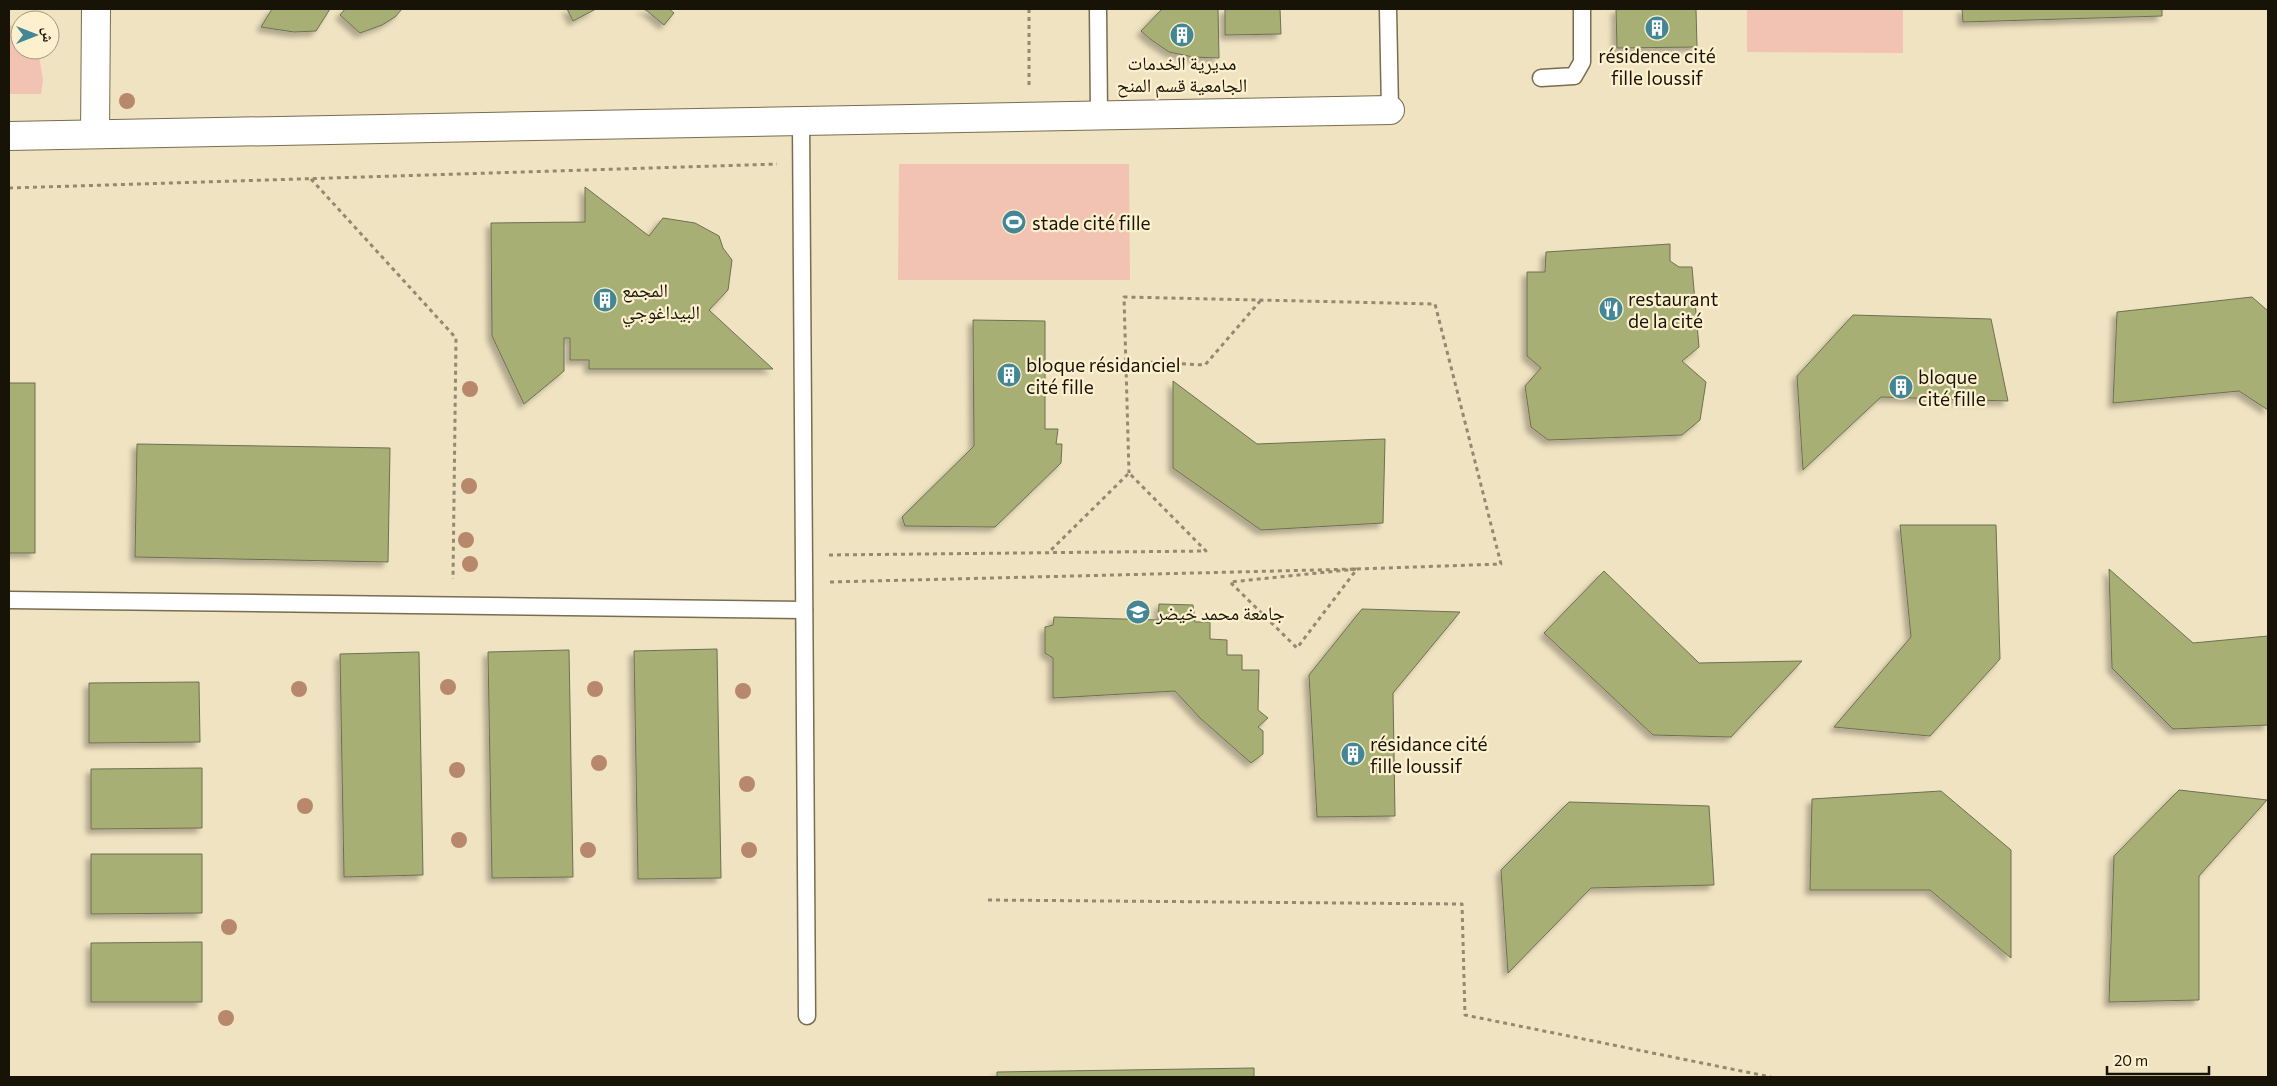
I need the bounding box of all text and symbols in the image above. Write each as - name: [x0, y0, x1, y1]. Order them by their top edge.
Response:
- north arrow: [10, 10, 60, 60]
- building icon: résidence cité fille loussif: [1644, 15, 1670, 41]
- building icon: مديرية الخدمات الجامعية قسم المنح: [1169, 22, 1195, 48]
- text: ش: [39, 28, 57, 43]
- place label: résidence cité fille loussif: [1598, 44, 1716, 89]
- place label: مديرية الخدمات الجامعية قسم المنح: [1117, 51, 1247, 98]
- sports icon: stade cité fille: [1001, 209, 1027, 235]
- place label: stade cité fille: [1032, 211, 1151, 234]
- place label: المجمع البيداغوجي: [622, 278, 700, 327]
- building icon: المجمع البيداغوجي: [592, 287, 618, 313]
- place label: restaurant de la cité: [1628, 287, 1718, 332]
- restaurant icon: restaurant de la cité: [1598, 296, 1624, 322]
- place label: bloque résidanciel cité fille: [1026, 353, 1181, 398]
- building icon: bloque résidanciel cité fille: [996, 362, 1022, 388]
- place label: bloque cité fille: [1918, 365, 1986, 410]
- building icon: bloque cité fille: [1888, 374, 1914, 400]
- school or university icon: جامعة محمد خيضر: [1125, 599, 1151, 625]
- place label: جامعة محمد خيضر: [1155, 601, 1285, 625]
- place label: résidance cité fille loussif: [1370, 732, 1488, 777]
- building icon: résidance cité fille loussif: [1340, 741, 1366, 767]
- scale bar: [2107, 1044, 2210, 1076]
- text: 20 m: [2114, 1051, 2148, 1069]

